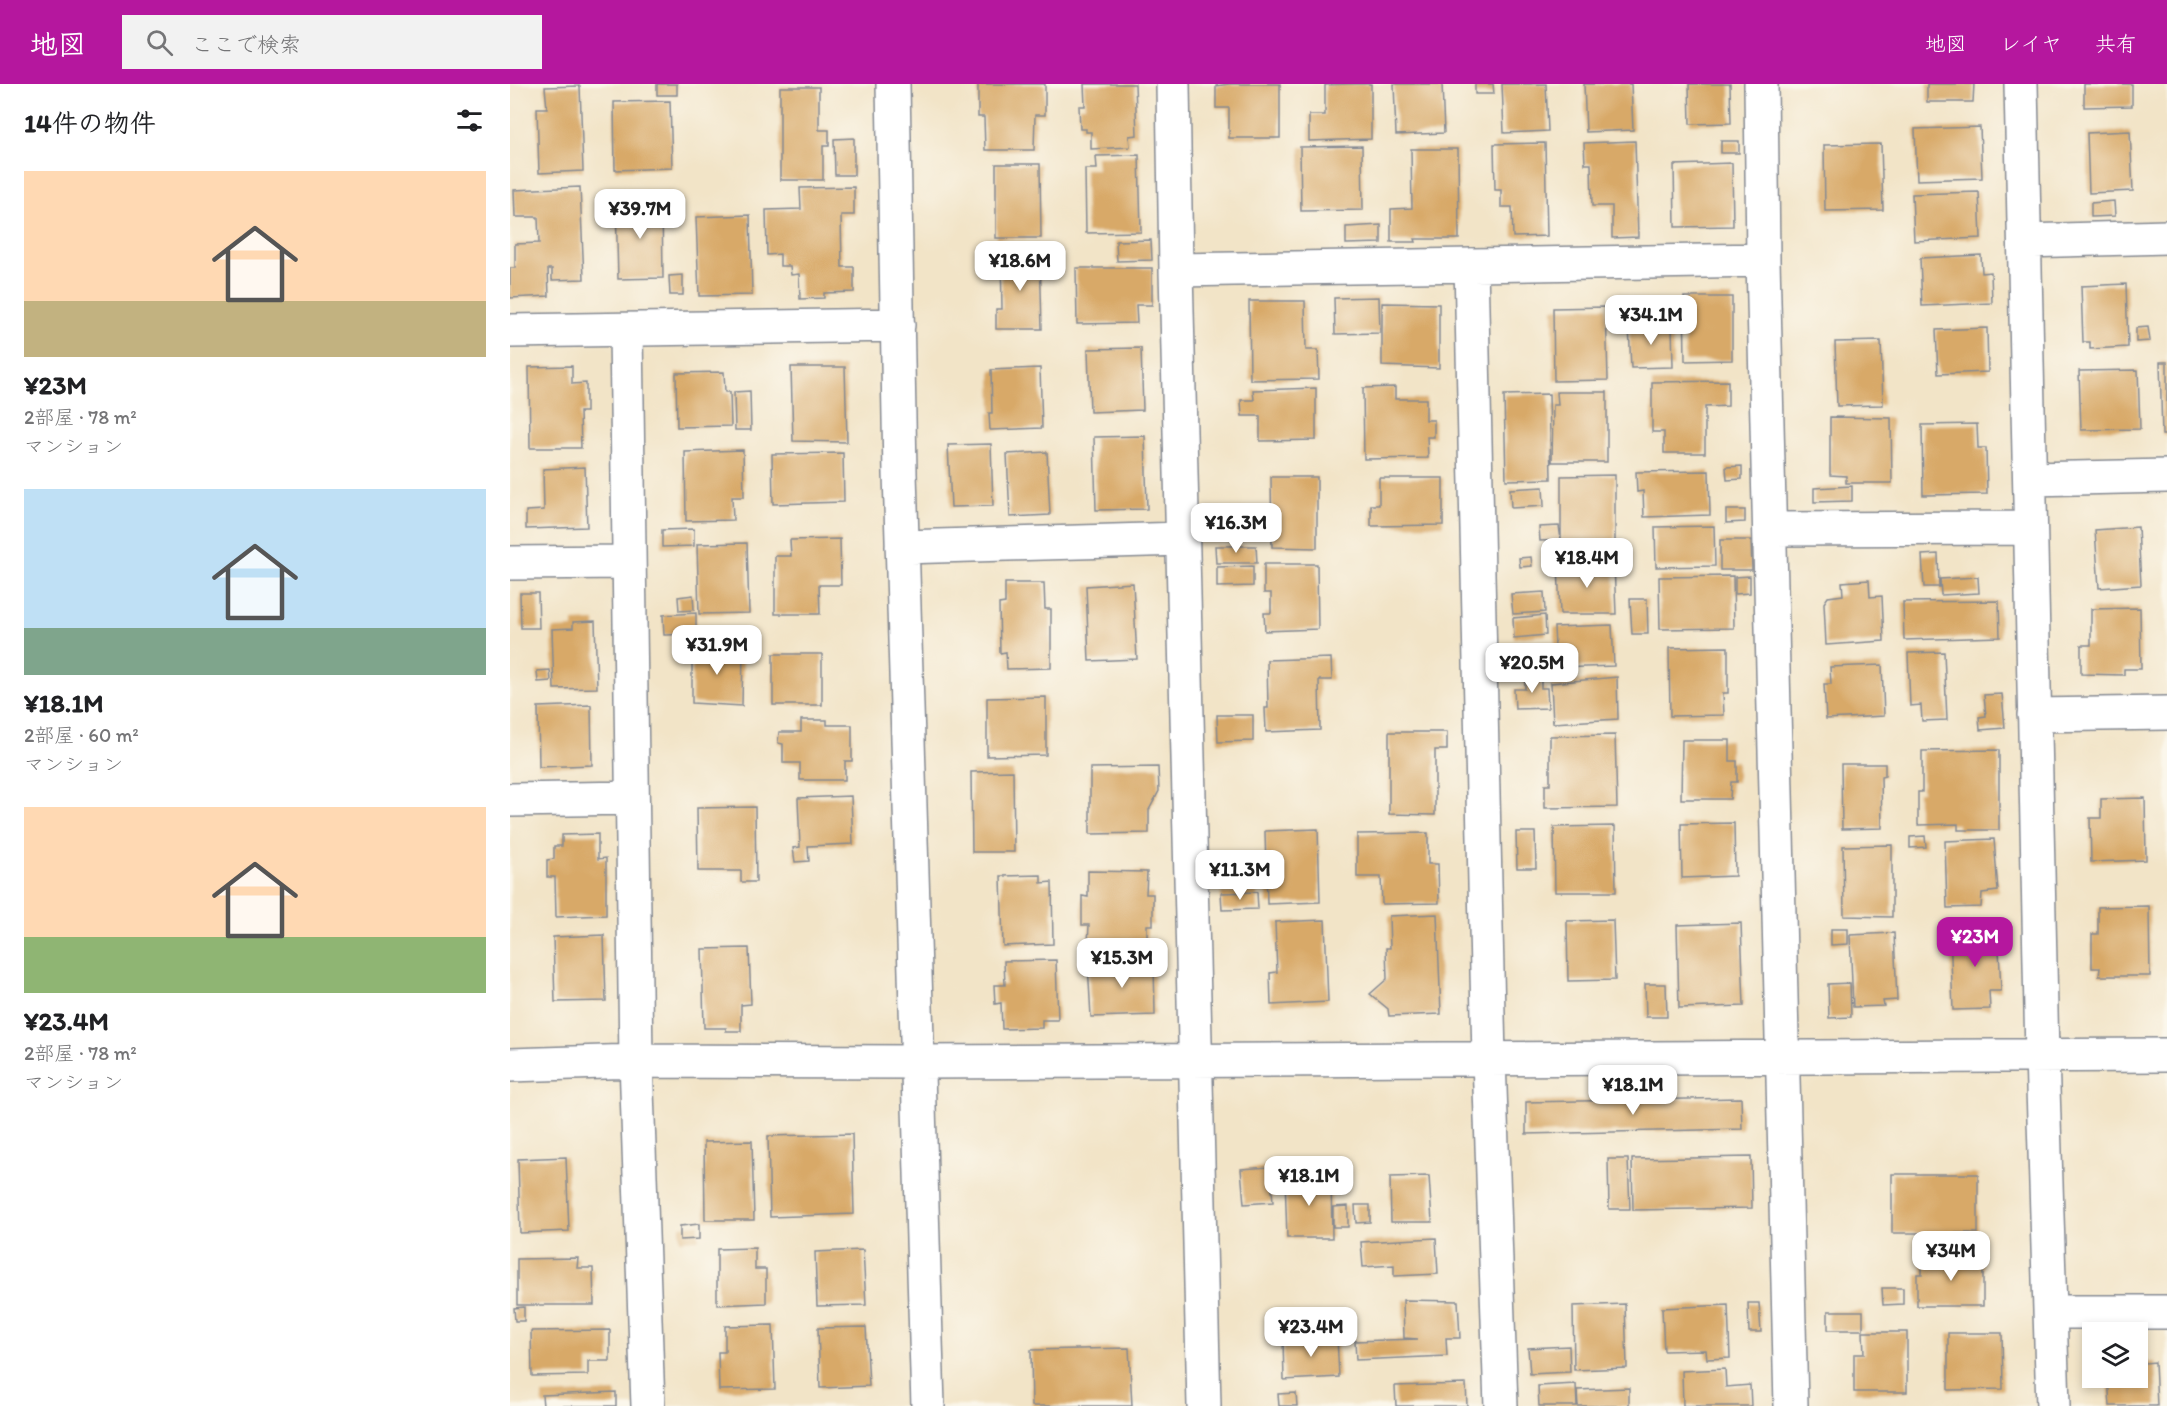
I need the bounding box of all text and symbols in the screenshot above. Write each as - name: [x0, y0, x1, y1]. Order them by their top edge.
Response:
- search box: [122, 15, 542, 69]
- icon: search: [143, 26, 176, 59]
- text: 地図: [30, 27, 86, 61]
- text: ここで検索: [191, 31, 301, 58]
- text: 地図: [1925, 31, 1967, 56]
- text: レイヤ: [2000, 31, 2062, 56]
- text: 共有: [2095, 31, 2137, 56]
- icon: filters: [453, 104, 486, 137]
- text: 14件の物件: [24, 107, 156, 139]
- pin: ¥39.7M: [591, 189, 689, 240]
- text: ¥39.7M: [608, 196, 672, 220]
- icon: home: [201, 210, 309, 318]
- pin: ¥18.6M: [971, 241, 1069, 292]
- text: ¥18.6M: [989, 248, 1051, 272]
- pin: ¥34.1M: [1602, 295, 1700, 346]
- text: ¥34.1M: [1619, 302, 1683, 326]
- text: ¥23M: [24, 369, 87, 401]
- text: 2部屋 · 78 m²: [24, 405, 137, 429]
- text: マンション: [24, 434, 123, 458]
- pin: ¥16.3M: [1187, 503, 1285, 554]
- text: ¥16.3M: [1205, 510, 1267, 534]
- icon: home: [201, 528, 309, 636]
- pin: ¥18.4M: [1538, 538, 1636, 589]
- text: ¥18.4M: [1555, 545, 1619, 569]
- pin: ¥31.9M: [668, 625, 766, 676]
- text: ¥31.9M: [686, 632, 748, 656]
- pin: ¥20.5M: [1483, 643, 1581, 694]
- text: ¥20.5M: [1499, 650, 1565, 674]
- text: ¥18.1M: [24, 687, 104, 719]
- text: 2部屋 · 60 m²: [24, 723, 139, 747]
- text: マンション: [24, 752, 123, 776]
- icon: home: [201, 846, 309, 954]
- pin: ¥11.3M: [1191, 850, 1289, 901]
- text: ¥11.3M: [1209, 857, 1271, 881]
- pin: ¥23M: [1939, 917, 2011, 968]
- text: ¥23M: [1951, 924, 1999, 948]
- pin: ¥15.3M: [1073, 938, 1171, 989]
- text: ¥15.3M: [1091, 945, 1153, 969]
- text: ¥23.4M: [24, 1005, 109, 1037]
- text: 2部屋 · 78 m²: [24, 1041, 137, 1065]
- pin: ¥18.1M: [1584, 1065, 1682, 1116]
- text: マンション: [24, 1070, 123, 1094]
- text: ¥18.1M: [1602, 1072, 1664, 1096]
- pin: ¥18.1M: [1260, 1156, 1358, 1207]
- text: ¥18.1M: [1278, 1163, 1340, 1187]
- pin: ¥34M: [1915, 1231, 1987, 1282]
- text: ¥34M: [1926, 1238, 1976, 1262]
- pin: ¥23.4M: [1262, 1307, 1360, 1358]
- text: ¥23.4M: [1278, 1314, 1344, 1338]
- map controls: [2082, 1322, 2148, 1388]
- button: layers: [2082, 1322, 2148, 1388]

